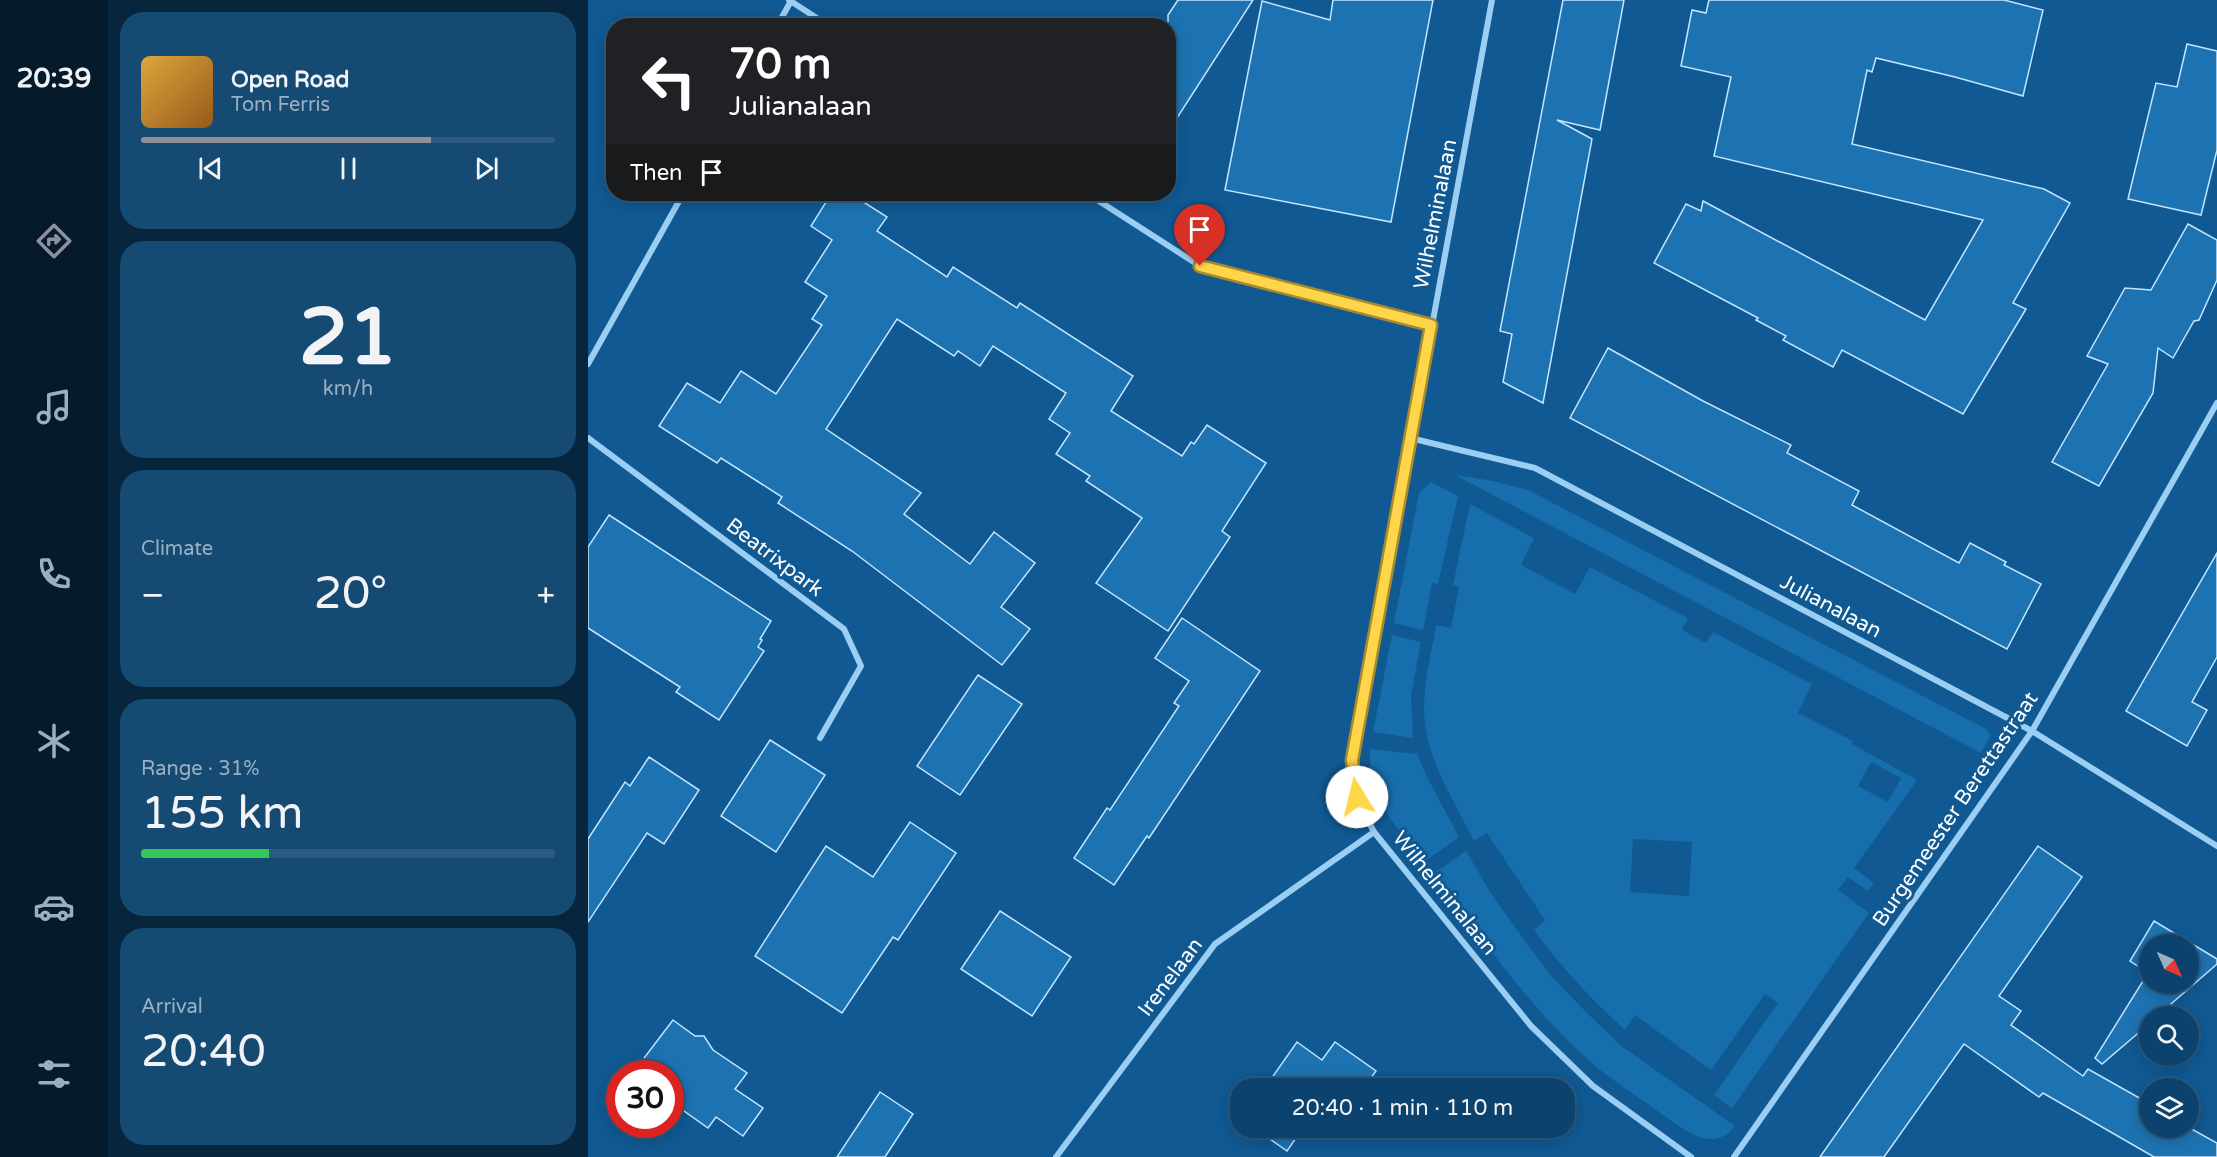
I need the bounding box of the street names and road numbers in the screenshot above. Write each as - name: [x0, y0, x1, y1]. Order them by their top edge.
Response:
- street label: Wilhelminalaan: [1409, 137, 1462, 291]
- street label: Beatrixpark: [721, 513, 828, 602]
- street label: Julianalaan: [1776, 569, 1886, 644]
- street label: Burgemeester Berettastraat: [1867, 687, 2043, 931]
- street label: Wilhelminalaan: [1387, 826, 1502, 960]
- street label: Irenelaan: [1133, 933, 1208, 1021]

